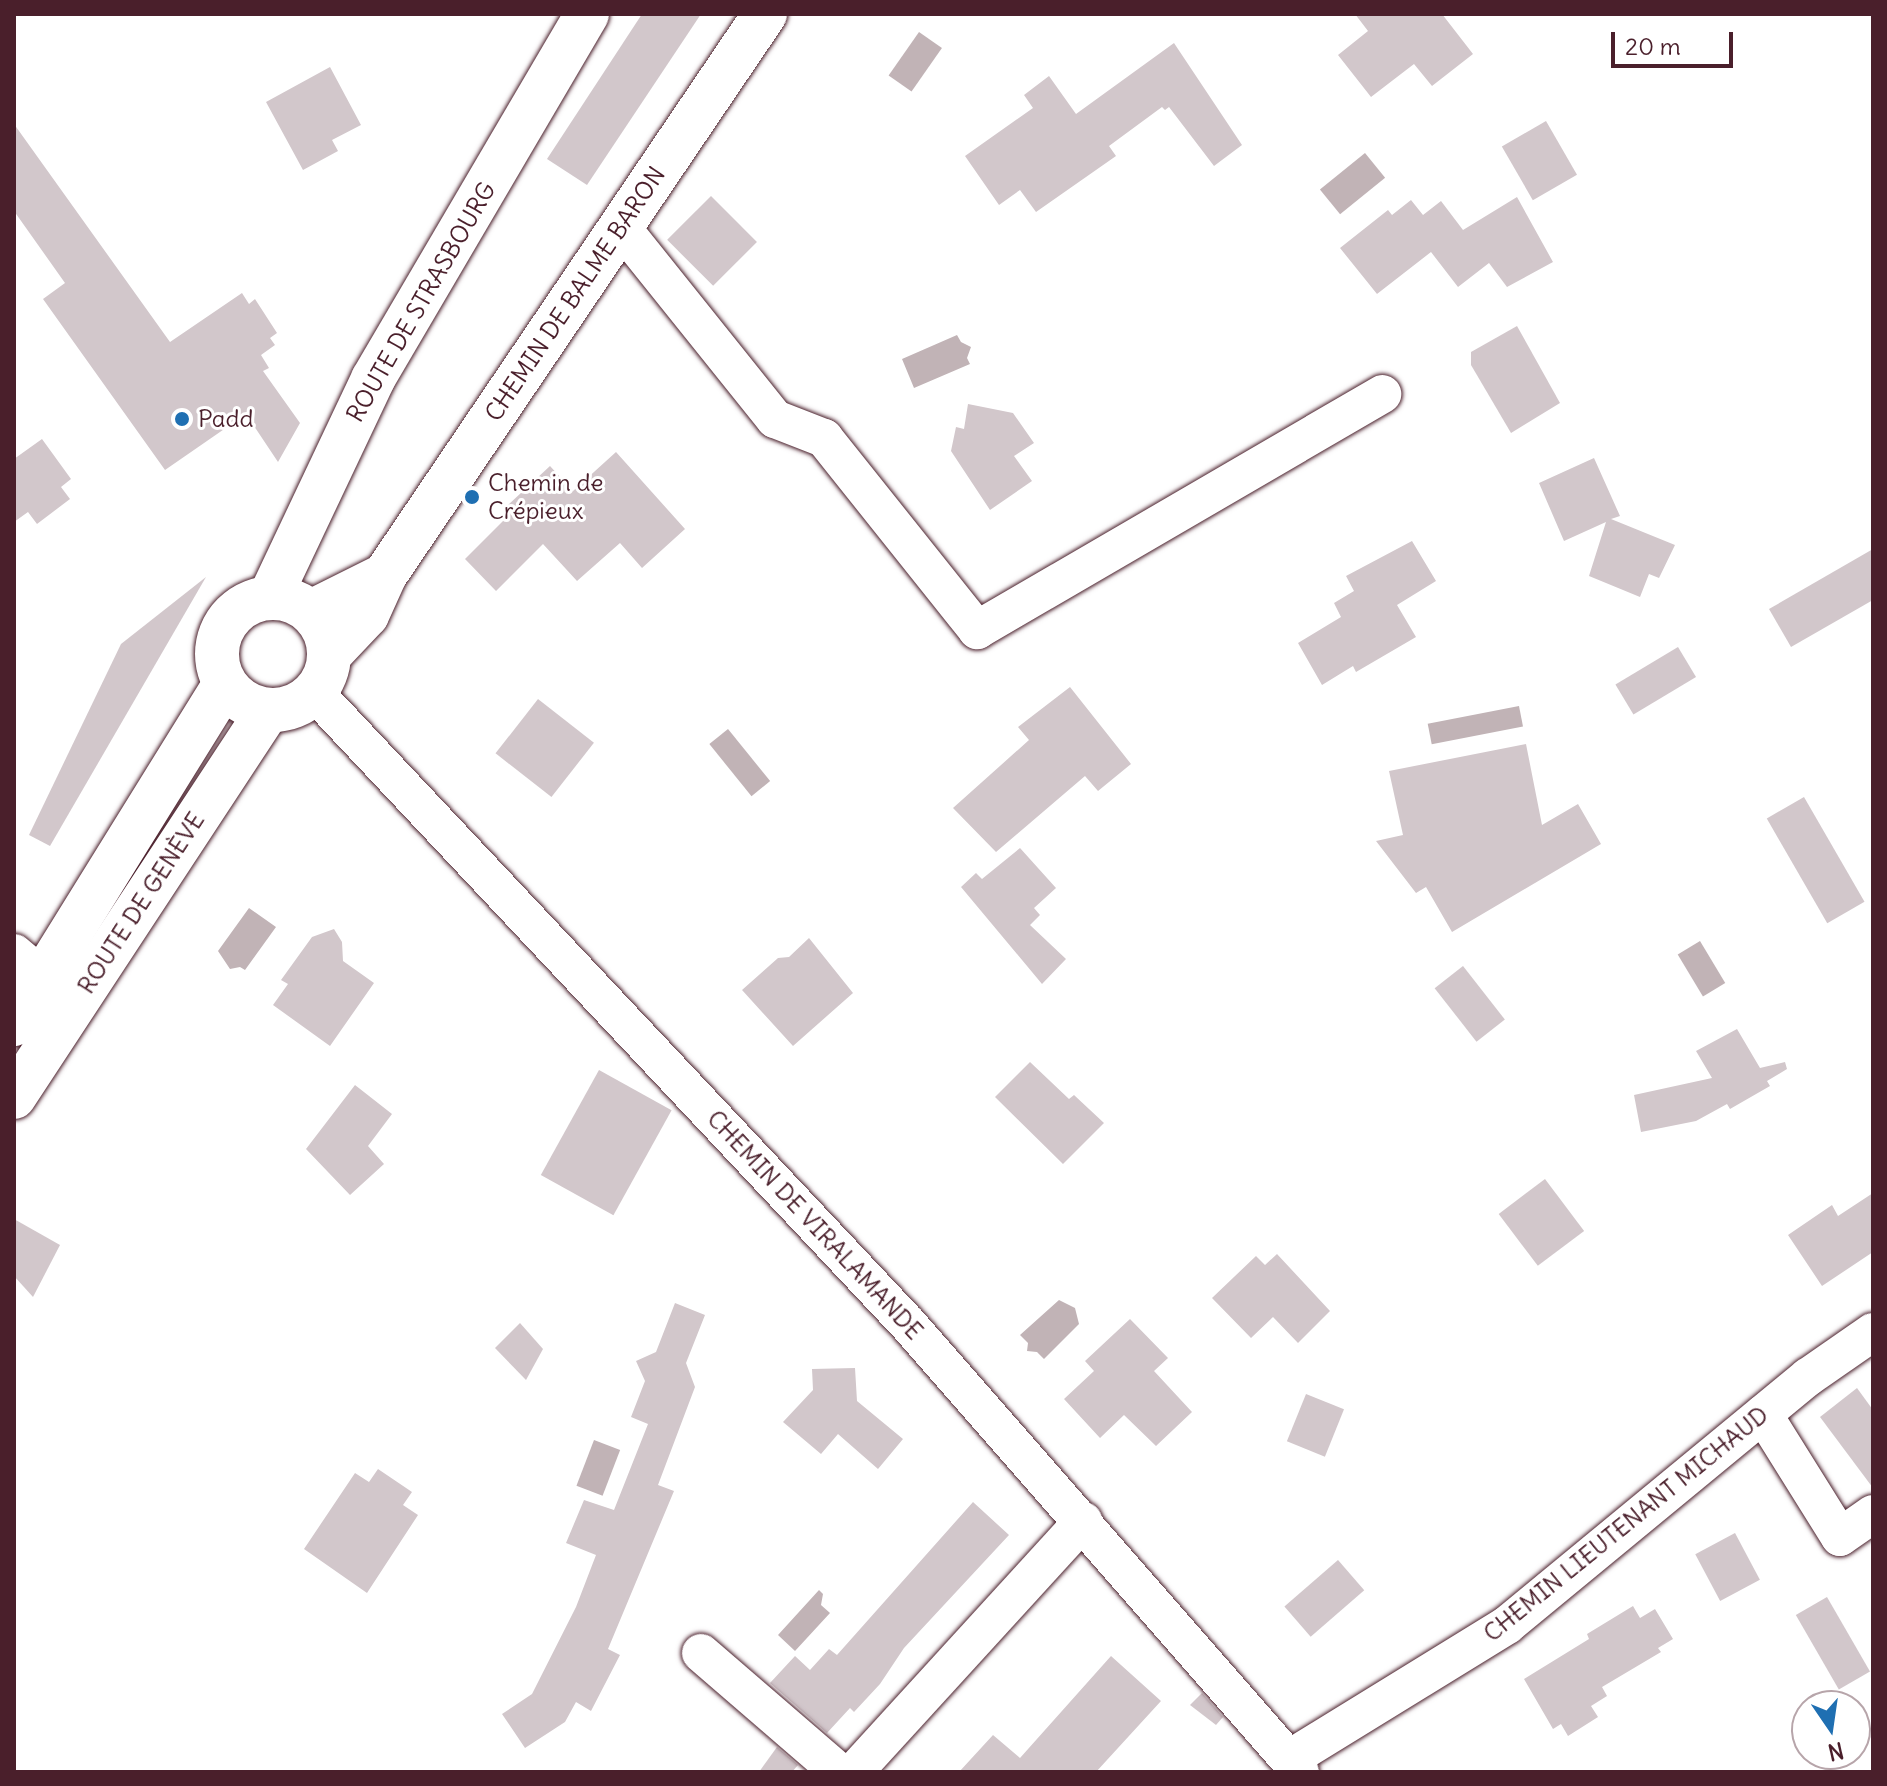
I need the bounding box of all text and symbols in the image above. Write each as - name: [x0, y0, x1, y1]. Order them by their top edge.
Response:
- scale bar: [1615, 16, 1737, 66]
- text: 20 m: [1625, 31, 1681, 61]
- street label: CHEMIN DE BALME BARON: [479, 161, 671, 427]
- street label: ROUTE DE STRASBOURG: [340, 177, 502, 427]
- place label: Padd: [198, 405, 254, 433]
- marker: Padd: [173, 410, 191, 428]
- place label: Chemin de Crépieux: [488, 469, 604, 525]
- marker: Chemin de Crépieux: [463, 488, 481, 506]
- street label: ROUTE DE GENÈVE: [72, 807, 210, 999]
- street label: CHEMIN DE VIRALAMANDE: [701, 1104, 929, 1346]
- street label: CHEMIN LIEUTENANT MICHAUD: [1478, 1400, 1774, 1648]
- north arrow: [1791, 1690, 1871, 1770]
- text: N: [1825, 1736, 1847, 1767]

